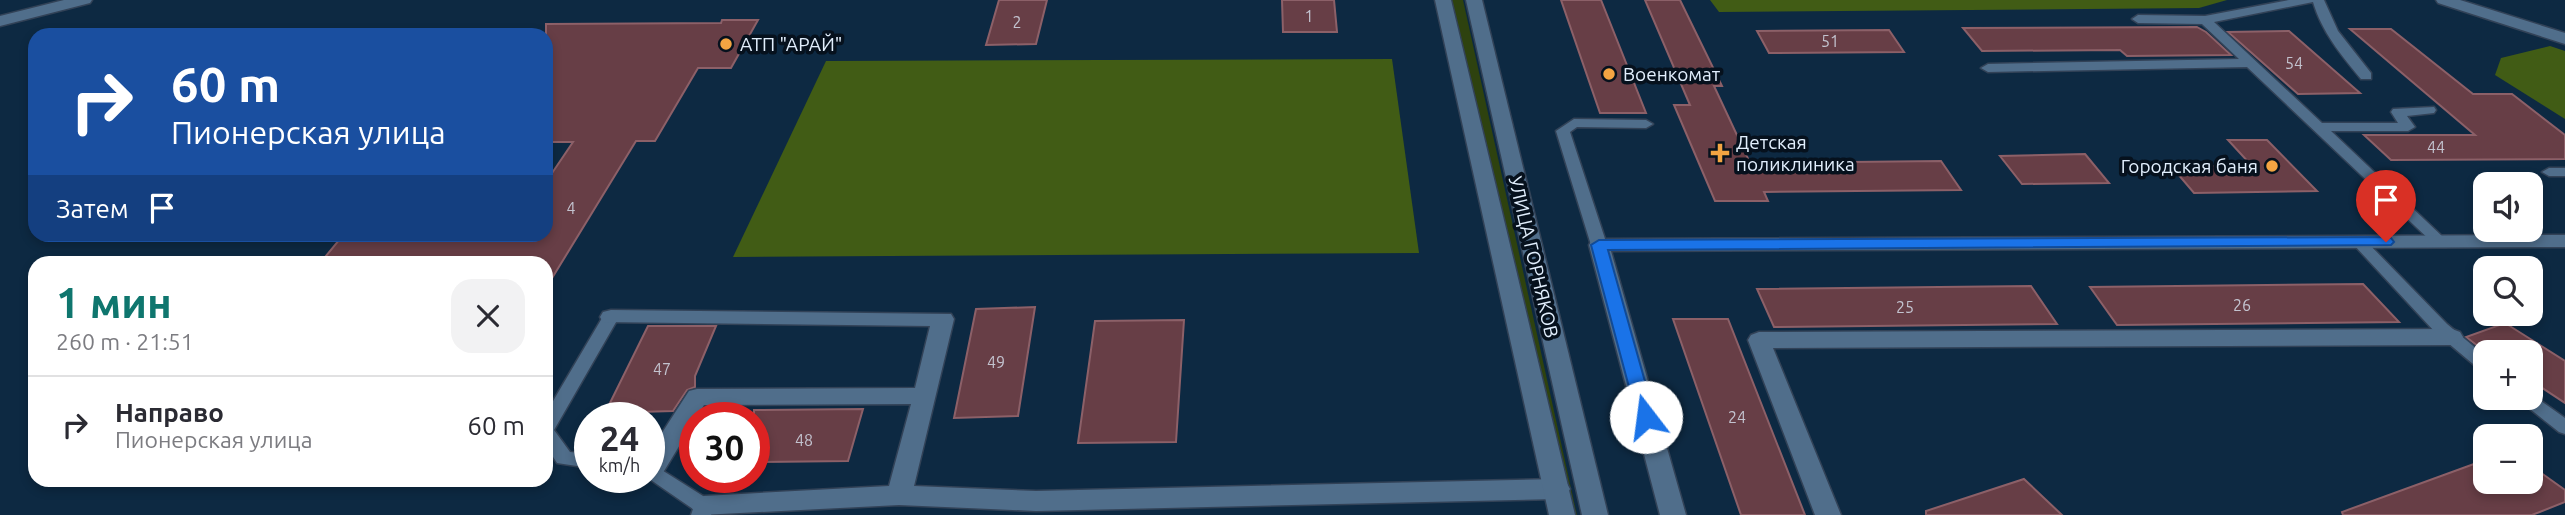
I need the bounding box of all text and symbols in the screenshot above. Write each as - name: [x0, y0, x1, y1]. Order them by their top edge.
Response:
- house number: 1: [1304, 7, 1314, 25]
- house number: 2: [1012, 13, 1022, 31]
- house number: 51: [1821, 32, 1839, 50]
- place label: АТП "АРАЙ": [740, 33, 842, 55]
- marker: АТП "АРАЙ": [718, 36, 734, 52]
- house number: 54: [2285, 54, 2303, 72]
- icon: right: [56, 56, 147, 147]
- text: 60 m: [171, 56, 280, 111]
- place label: Военкомат: [1623, 63, 1721, 85]
- marker: Военкомат: [1601, 66, 1617, 82]
- text: Пионерская улица: [171, 114, 446, 150]
- place label: Детская поликлиника: [1736, 131, 1855, 175]
- house number: 44: [2427, 138, 2445, 156]
- marker: Детская поликлиника: [1710, 143, 1730, 163]
- place label: Городская баня: [2121, 155, 2258, 177]
- marker: Городская баня: [2264, 158, 2280, 174]
- pin: [2356, 170, 2416, 242]
- map controls: [2473, 172, 2543, 494]
- button: sound: [2473, 172, 2543, 242]
- street label: УЛИЦА ГОРНЯКОВ: [1505, 174, 1563, 340]
- icon: arrive: [2367, 181, 2405, 219]
- icon: arrive: [143, 189, 181, 227]
- text: Затем: [56, 194, 129, 223]
- house number: 4: [566, 199, 576, 217]
- button: search: [2473, 256, 2543, 326]
- text: 1 мин: [56, 279, 172, 326]
- button: close: [451, 279, 525, 353]
- house number: 26: [2233, 296, 2251, 314]
- house number: 25: [1896, 298, 1914, 316]
- text: 260 m · 21:51: [56, 329, 194, 354]
- button: +: [2473, 340, 2543, 410]
- house number: 49: [987, 353, 1005, 371]
- house number: 47: [653, 360, 671, 378]
- position arrow: [1609, 380, 1683, 454]
- text: Направо: [115, 398, 224, 427]
- speed limit sign: 30: [679, 402, 770, 493]
- icon: right: [56, 406, 94, 444]
- house number: 24: [1728, 408, 1746, 426]
- text: 60 m: [467, 411, 525, 440]
- text: 24: [600, 418, 639, 458]
- button: −: [2473, 424, 2543, 494]
- text: Пионерская улица: [115, 427, 312, 452]
- house number: 48: [795, 431, 813, 449]
- text: km/h: [599, 455, 640, 475]

